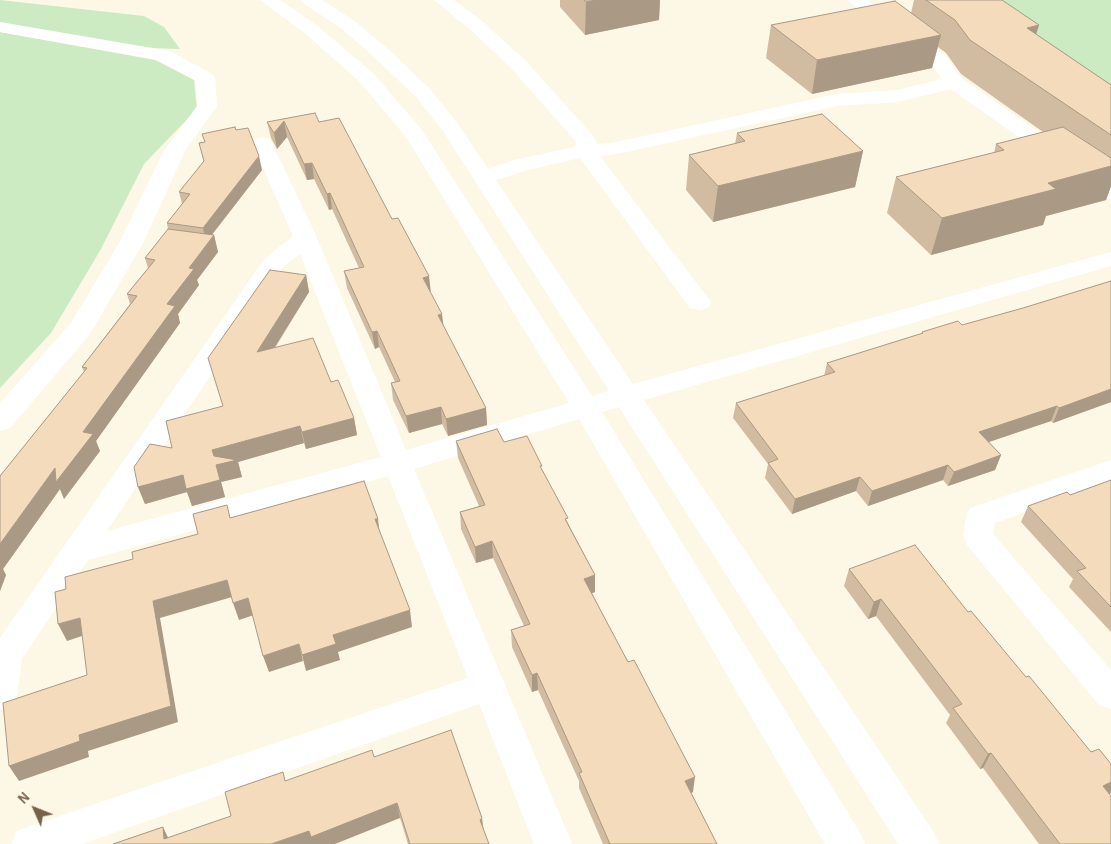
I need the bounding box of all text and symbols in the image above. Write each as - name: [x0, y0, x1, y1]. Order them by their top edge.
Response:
- north arrow: [10, 784, 60, 834]
- text: N: [16, 790, 33, 807]

